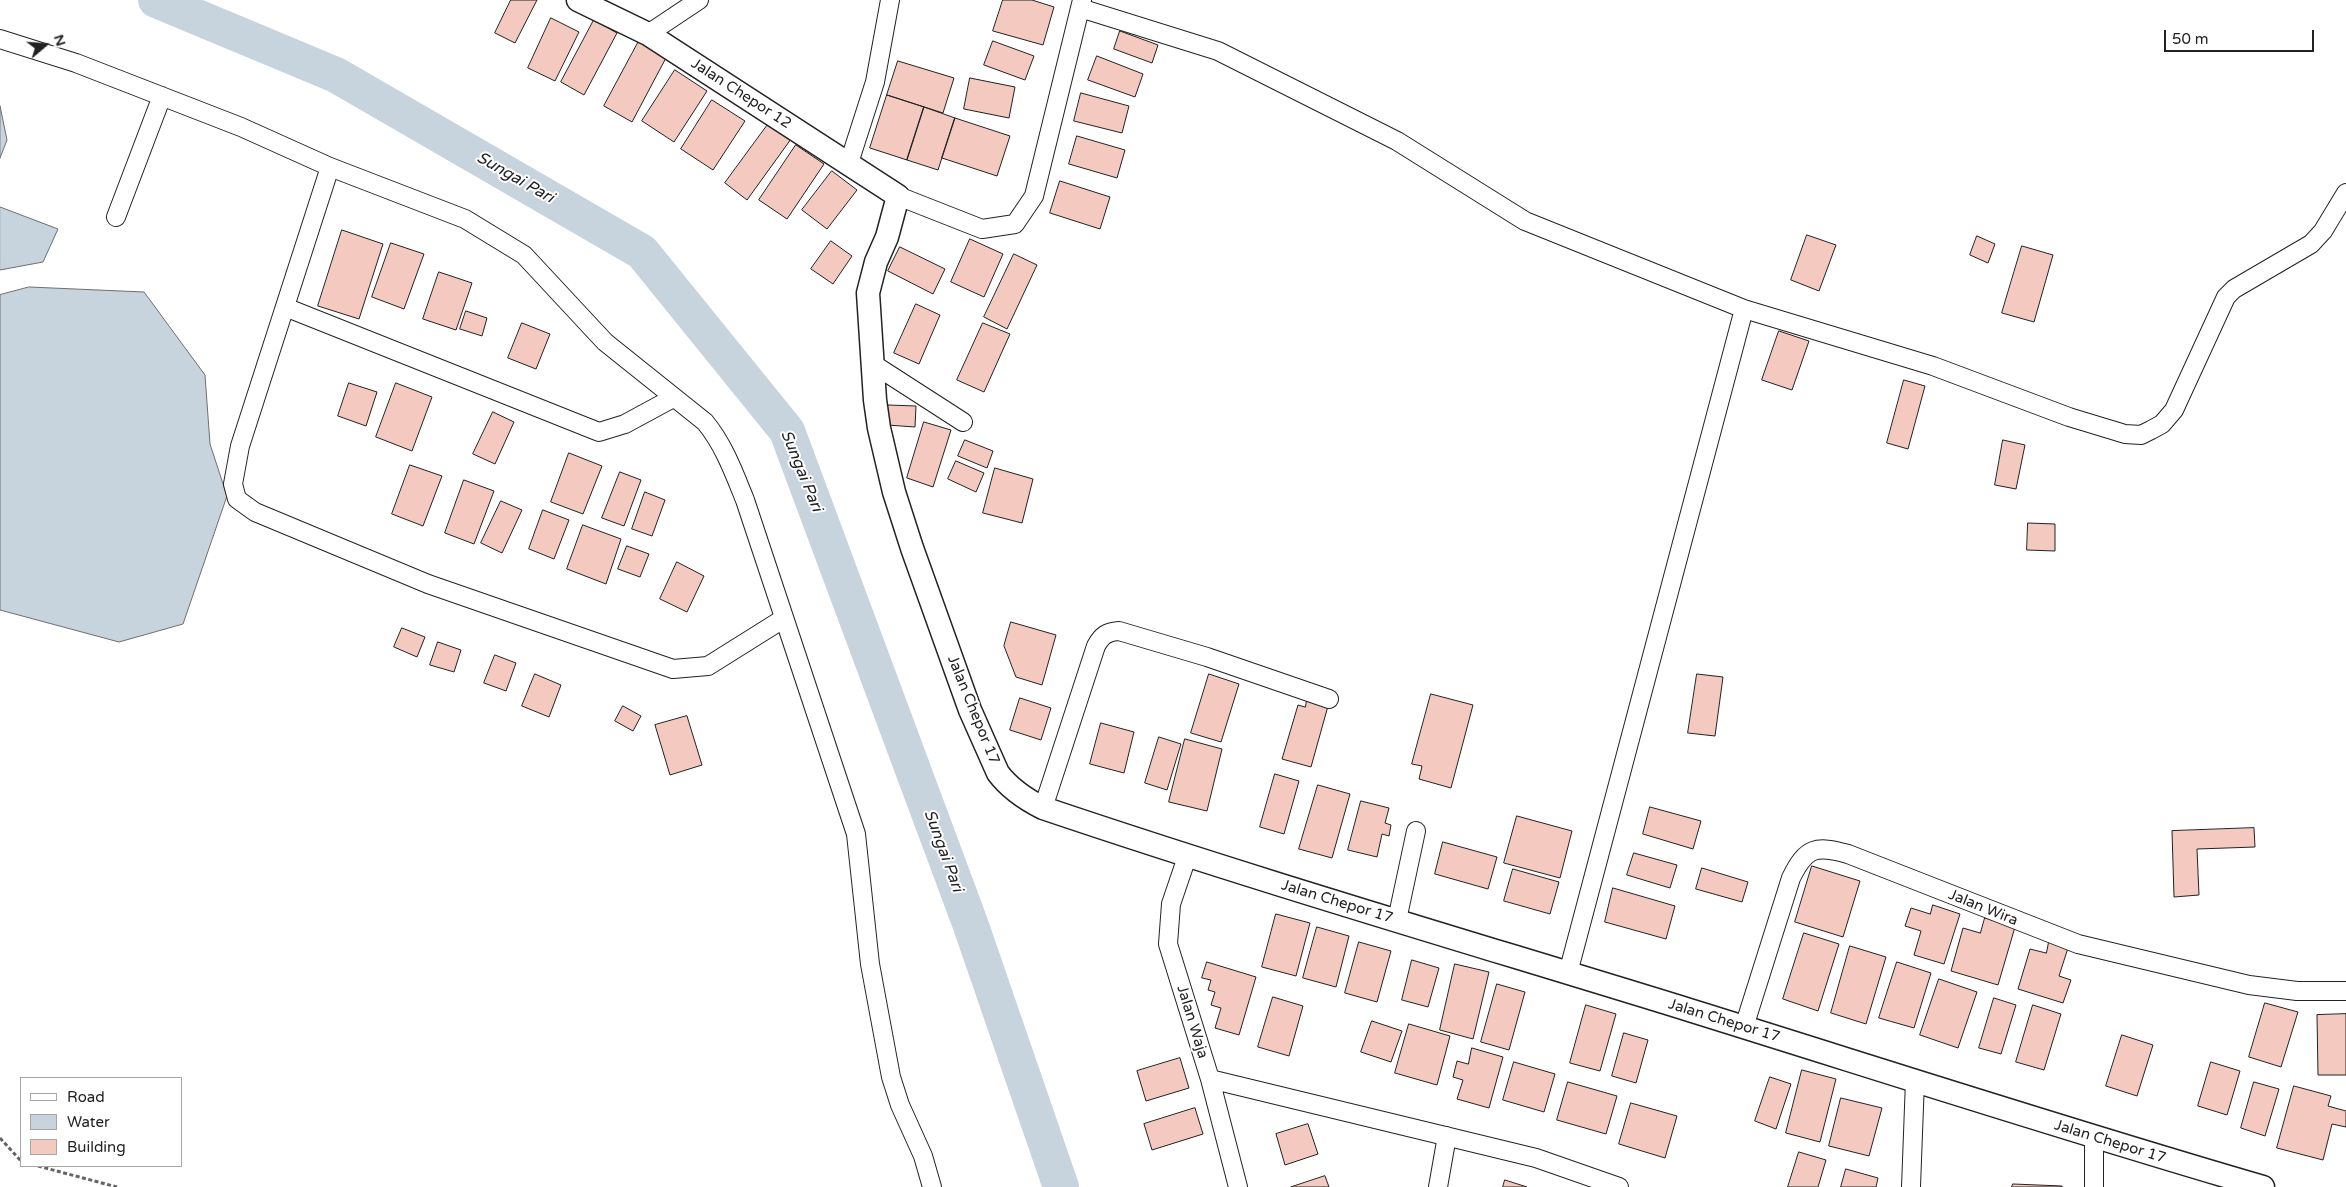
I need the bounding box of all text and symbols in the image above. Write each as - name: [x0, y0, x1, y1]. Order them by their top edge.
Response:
- north arrow: [20, 20, 70, 70]
- scale bar: [2166, 20, 2316, 52]
- text: 50 m: [2172, 30, 2209, 48]
- text: N: [50, 32, 70, 48]
- street label: Jalan Chepor 12: [688, 55, 794, 133]
- water label: Sungai Pari: [473, 148, 557, 208]
- water label: Sungai Pari: [776, 428, 826, 514]
- street label: Jalan Chepor 17: [943, 653, 1003, 767]
- water label: Sungai Pari: [919, 807, 967, 895]
- street label: Jalan Chepor 17: [1279, 876, 1395, 928]
- street label: Jalan Wira: [1946, 886, 2020, 930]
- street label: Jalan Waja: [1172, 983, 1212, 1061]
- street label: Jalan Chepor 17: [1666, 995, 1782, 1047]
- legend: [20, 1077, 182, 1167]
- text: Road: [67, 1088, 105, 1106]
- text: Water: [67, 1113, 110, 1131]
- street label: Jalan Chepor 17: [2052, 1116, 2168, 1168]
- text: Building: [67, 1138, 126, 1156]

